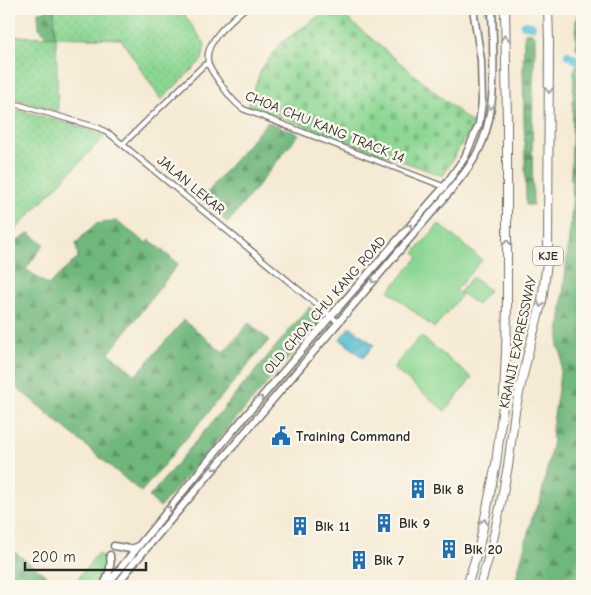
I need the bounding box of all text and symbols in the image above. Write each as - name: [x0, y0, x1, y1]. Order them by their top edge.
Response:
- one-way arrow: [500, 34, 510, 42]
- one-way arrow: [544, 86, 554, 94]
- street label: CHOA CHU KANG TRACK 14: [243, 87, 407, 167]
- one-way arrow: [486, 102, 497, 110]
- street label: JALAN LEKAR: [154, 152, 228, 218]
- one-way arrow: [403, 223, 412, 232]
- street label: OLD CHOA CHU KANG ROAD: [260, 232, 390, 377]
- one-way arrow: [501, 239, 512, 247]
- road number: KJE: [533, 247, 563, 266]
- street label: KRANJI EXPRESSWAY: [496, 273, 541, 410]
- one-way arrow: [371, 274, 379, 283]
- one-way arrow: [536, 300, 547, 309]
- one-way arrow: [254, 396, 263, 405]
- public building icon: Training Command: [270, 425, 292, 447]
- place label: Training Command: [296, 428, 410, 445]
- one-way arrow: [213, 461, 221, 470]
- building icon: Blk 8: [407, 478, 429, 500]
- place label: Blk 8: [433, 481, 464, 498]
- one-way arrow: [163, 505, 172, 514]
- building icon: Blk 9: [373, 512, 395, 534]
- building icon: Blk 11: [289, 515, 311, 537]
- place label: Blk 9: [399, 515, 430, 532]
- place label: Blk 11: [315, 518, 350, 535]
- one-way arrow: [478, 518, 489, 527]
- building icon: Blk 20: [438, 538, 460, 560]
- scale bar: [25, 540, 146, 572]
- place label: Blk 20: [464, 541, 503, 558]
- text: 200 m: [32, 548, 76, 566]
- building icon: Blk 7: [348, 549, 370, 571]
- place label: Blk 7: [374, 552, 405, 569]

